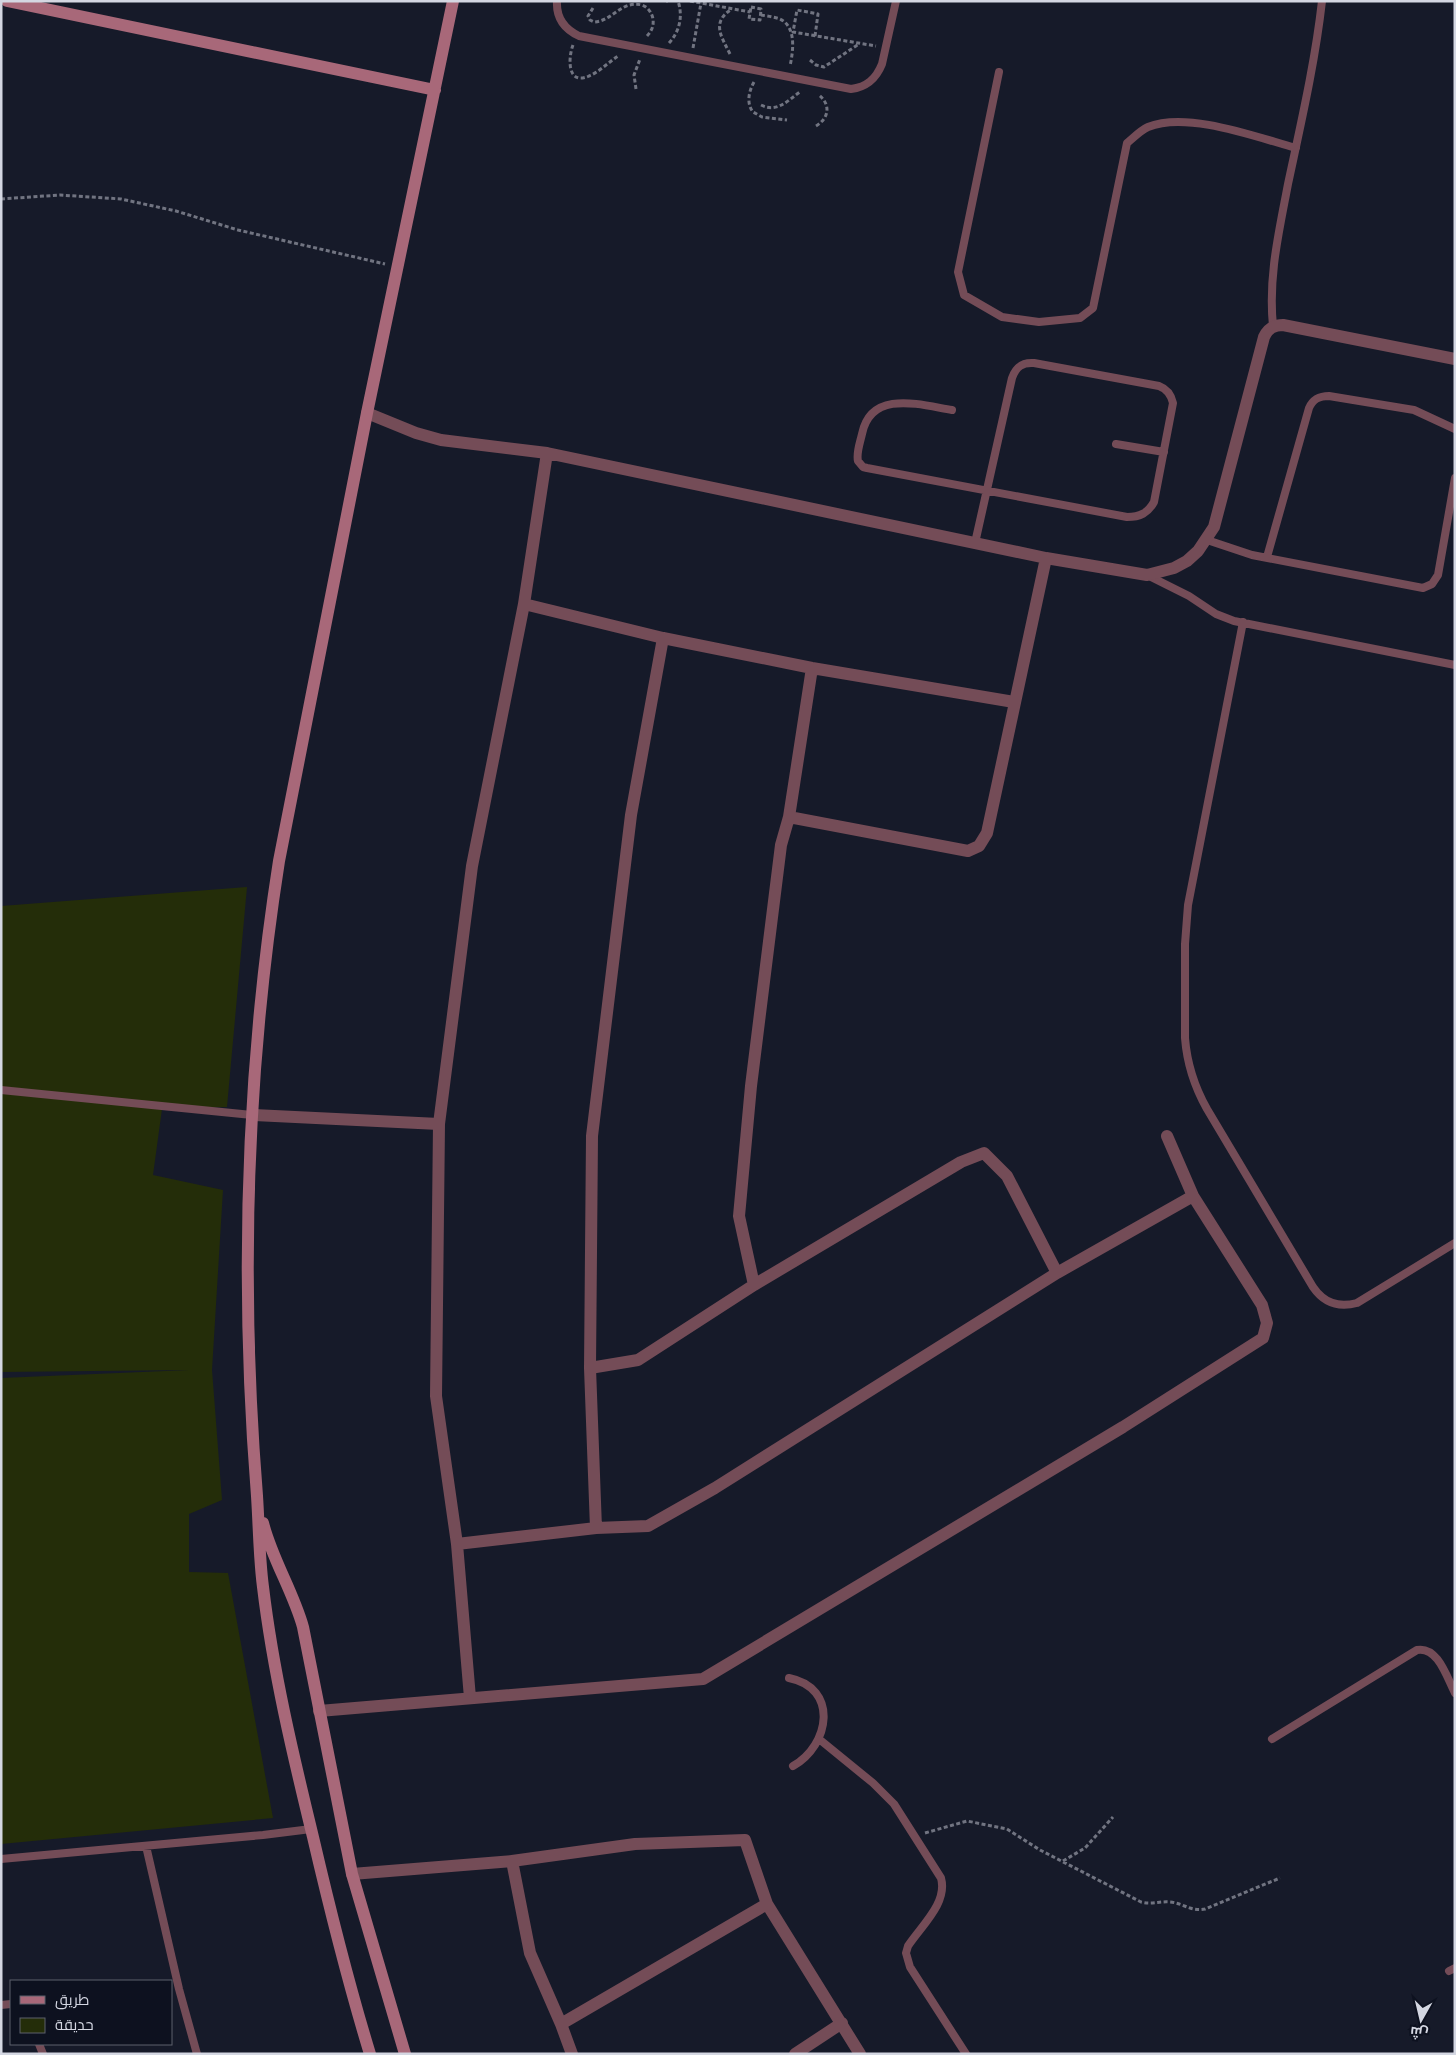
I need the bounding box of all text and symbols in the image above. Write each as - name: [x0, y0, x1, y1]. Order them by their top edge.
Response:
- legend: [10, 1980, 172, 2045]
- text: طريق: [55, 1991, 89, 2010]
- north arrow: [1396, 1995, 1446, 2045]
- text: حديقة: [55, 2016, 94, 2035]
- text: ش: [1409, 2023, 1429, 2042]

